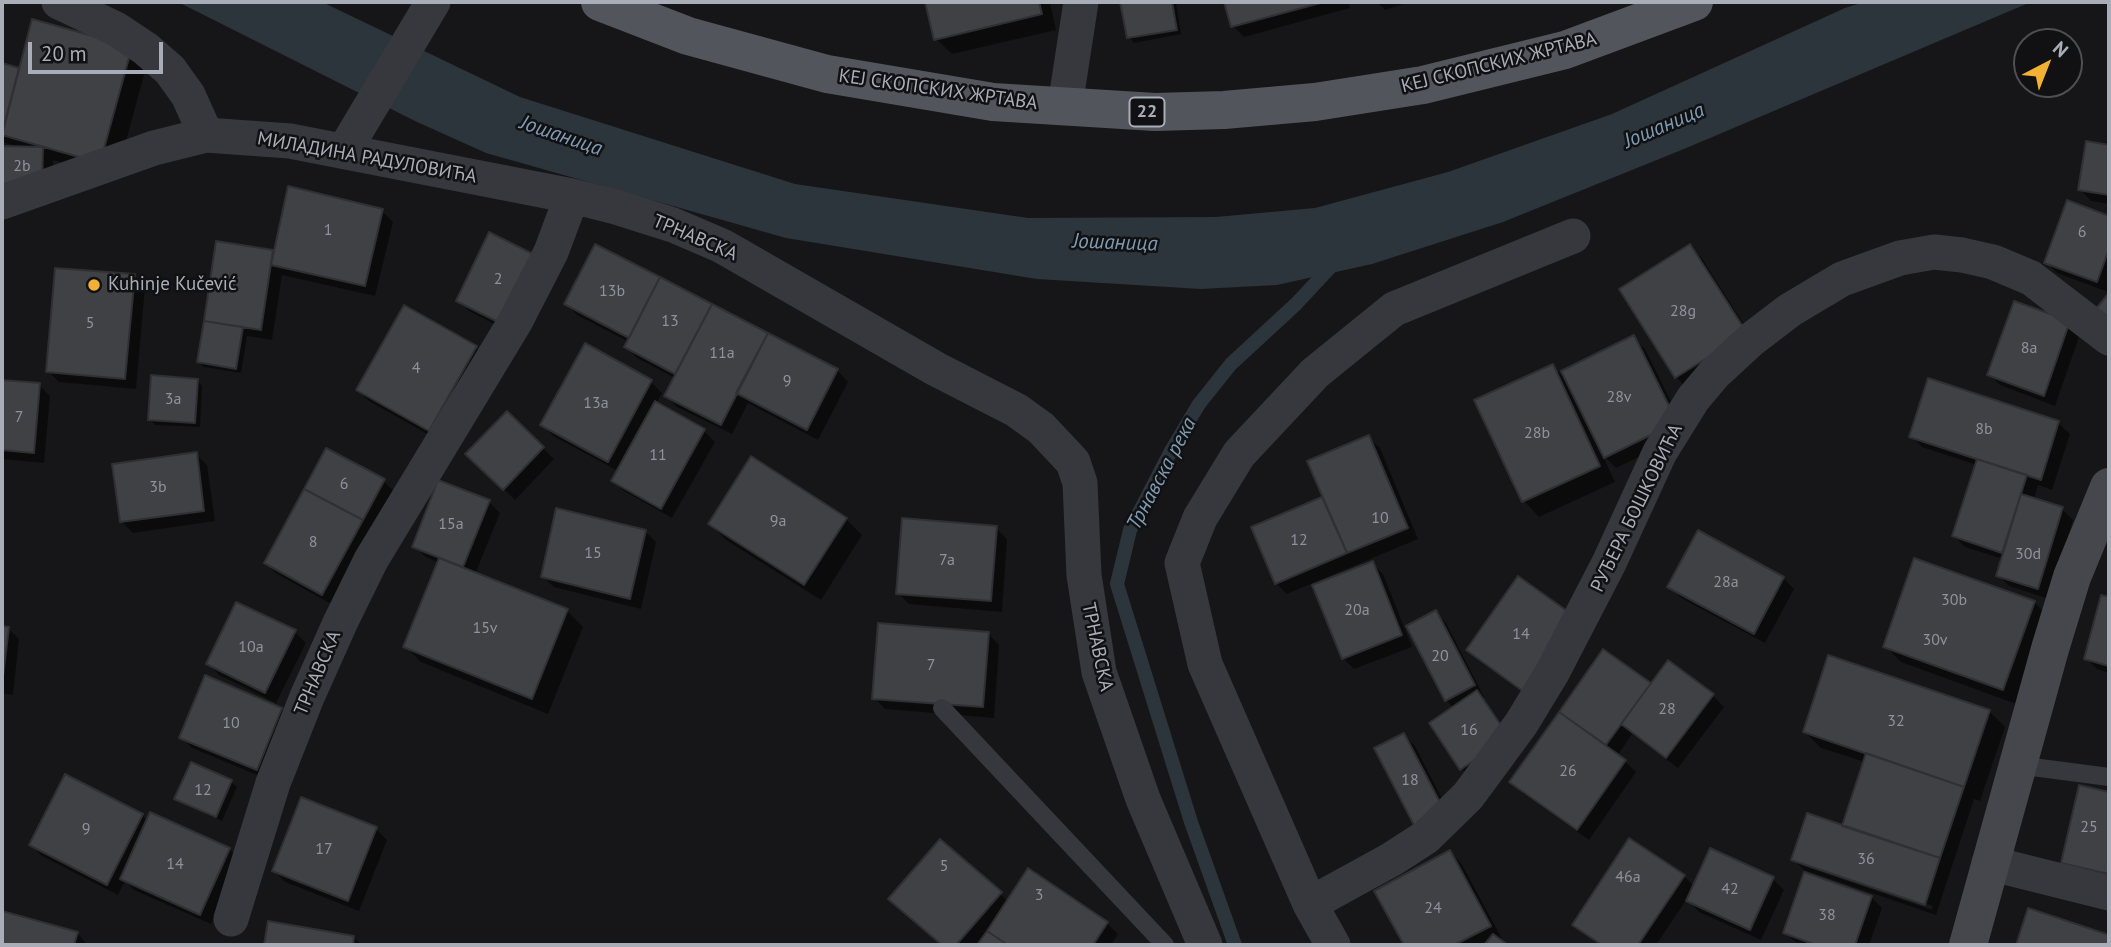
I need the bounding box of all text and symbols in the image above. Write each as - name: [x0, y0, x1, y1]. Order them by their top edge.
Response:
- scale bar: [32, 28, 166, 72]
- street label: КЕЈ СКОПСКИХ ЖРТАВА: [1399, 28, 1599, 98]
- north arrow: [2013, 28, 2083, 98]
- text: N: [2048, 36, 2073, 62]
- text: 20 m: [41, 40, 87, 67]
- street label: КЕЈ СКОПСКИХ ЖРТАВА: [837, 65, 1039, 115]
- road number: 22: [1130, 98, 1164, 127]
- water label: Јошаница: [1620, 98, 1708, 154]
- water label: Јошаница: [517, 110, 605, 162]
- street label: МИЛАДИНА РАДУЛОВИЋА: [256, 127, 478, 189]
- house number: 2b: [13, 156, 31, 176]
- street label: ТРНАВСКА: [649, 210, 741, 266]
- house number: 1: [324, 220, 332, 240]
- house number: 6: [2078, 222, 2086, 242]
- water label: Јошаница: [1072, 229, 1158, 257]
- house number: 2: [494, 269, 502, 289]
- place label: Kuhinje Kučević: [108, 274, 236, 296]
- marker: Kuhinje Kučević: [86, 277, 102, 293]
- house number: 13b: [599, 281, 625, 301]
- house number: 28g: [1670, 301, 1696, 321]
- house number: 13: [661, 311, 679, 331]
- house number: 5: [86, 313, 94, 333]
- house number: 8a: [2021, 338, 2037, 358]
- house number: 11a: [709, 343, 735, 363]
- house number: 4: [412, 358, 420, 378]
- house number: 9: [783, 371, 791, 391]
- house number: 28v: [1606, 387, 1632, 407]
- house number: 3a: [165, 389, 181, 409]
- house number: 13a: [583, 393, 609, 413]
- house number: 7: [15, 407, 23, 427]
- water label: Трнавска река: [1122, 413, 1202, 535]
- house number: 8b: [1975, 419, 1993, 439]
- street label: РУЂЕРА БОШКОВИЋА: [1586, 420, 1688, 596]
- house number: 28b: [1524, 423, 1550, 443]
- house number: 11: [649, 445, 667, 465]
- house number: 6: [340, 474, 348, 494]
- house number: 3b: [149, 477, 167, 497]
- house number: 10: [1371, 508, 1389, 528]
- house number: 9a: [770, 511, 786, 531]
- house number: 15a: [438, 514, 464, 534]
- house number: 12: [1290, 530, 1308, 550]
- house number: 8: [309, 532, 317, 552]
- house number: 15: [584, 543, 602, 563]
- house number: 30d: [2015, 544, 2041, 564]
- house number: 7a: [939, 550, 955, 570]
- house number: 28a: [1713, 572, 1739, 592]
- house number: 30b: [1941, 590, 1967, 610]
- house number: 20a: [1344, 600, 1370, 620]
- street label: ТРНАВСКА: [1077, 601, 1117, 693]
- house number: 15v: [472, 618, 498, 638]
- house number: 14: [1512, 624, 1530, 644]
- street label: ТРНАВСКА: [290, 627, 346, 719]
- house number: 30v: [1922, 630, 1948, 650]
- house number: 10a: [238, 637, 264, 657]
- house number: 20: [1431, 646, 1449, 666]
- house number: 7: [927, 655, 935, 675]
- house number: 28: [1658, 699, 1676, 719]
- house number: 32: [1887, 711, 1905, 731]
- house number: 10: [222, 713, 240, 733]
- house number: 16: [1460, 720, 1478, 740]
- house number: 26: [1559, 761, 1577, 781]
- house number: 18: [1401, 770, 1419, 790]
- house number: 12: [194, 780, 212, 800]
- house number: 25: [2080, 817, 2098, 837]
- house number: 9: [82, 819, 90, 839]
- house number: 17: [315, 839, 333, 859]
- house number: 36: [1857, 849, 1875, 869]
- house number: 14: [166, 854, 184, 874]
- house number: 5: [940, 856, 948, 876]
- house number: 46a: [1615, 867, 1641, 887]
- house number: 42: [1721, 879, 1739, 899]
- house number: 3: [1035, 885, 1043, 905]
- house number: 24: [1424, 898, 1442, 918]
- house number: 38: [1818, 905, 1836, 925]

